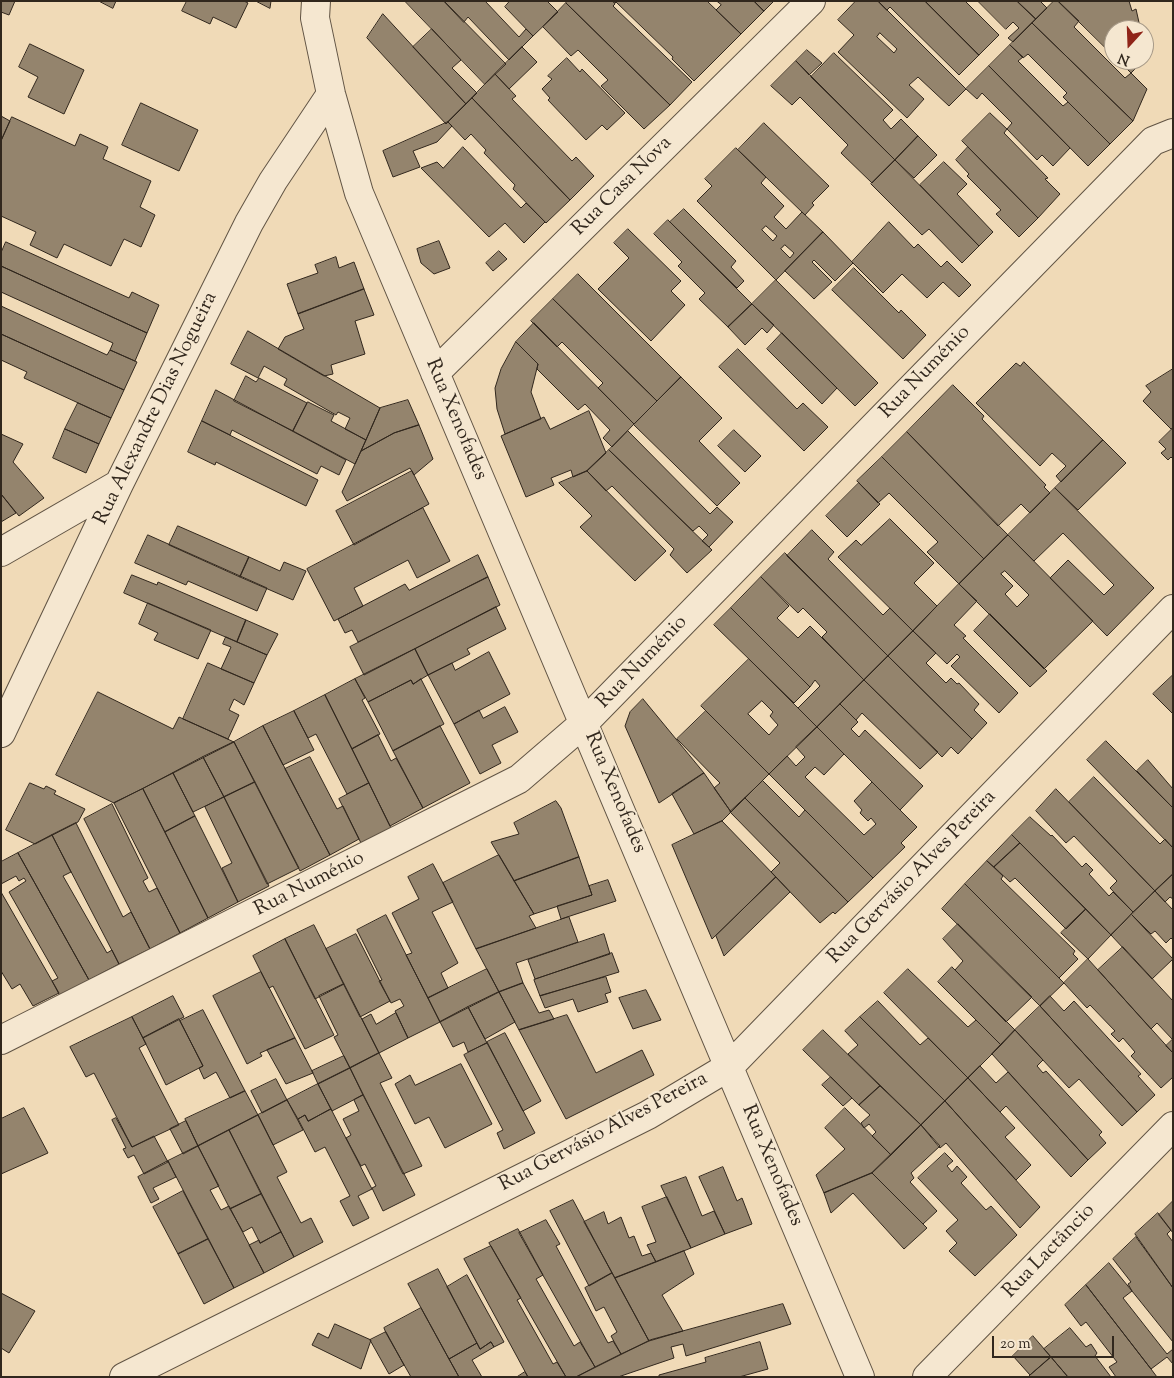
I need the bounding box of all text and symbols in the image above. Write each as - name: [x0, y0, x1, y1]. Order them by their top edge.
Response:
- north arrow: [1104, 20, 1154, 70]
- text: N: [1116, 47, 1133, 69]
- street label: Rua Casa Nova: [568, 132, 678, 242]
- street label: Rua Alexandre Dias Nogueira: [90, 289, 224, 529]
- street label: Rua Numénio: [876, 321, 976, 425]
- street label: Rua Xenofades: [419, 356, 491, 484]
- street label: Rua Numénio: [593, 611, 693, 715]
- street label: Rua Xenofades: [578, 729, 650, 857]
- street label: Rua Gervásio Alves Pereira: [824, 786, 1002, 970]
- street label: Rua Numénio: [251, 847, 369, 923]
- street label: Rua Gervásio Alves Pereira: [496, 1068, 712, 1198]
- street label: Rua Xenofades: [735, 1102, 807, 1230]
- street label: Rua Lactâncio: [999, 1200, 1101, 1304]
- scale bar: [994, 1326, 1116, 1358]
- text: 20 m: [1000, 1334, 1031, 1355]

